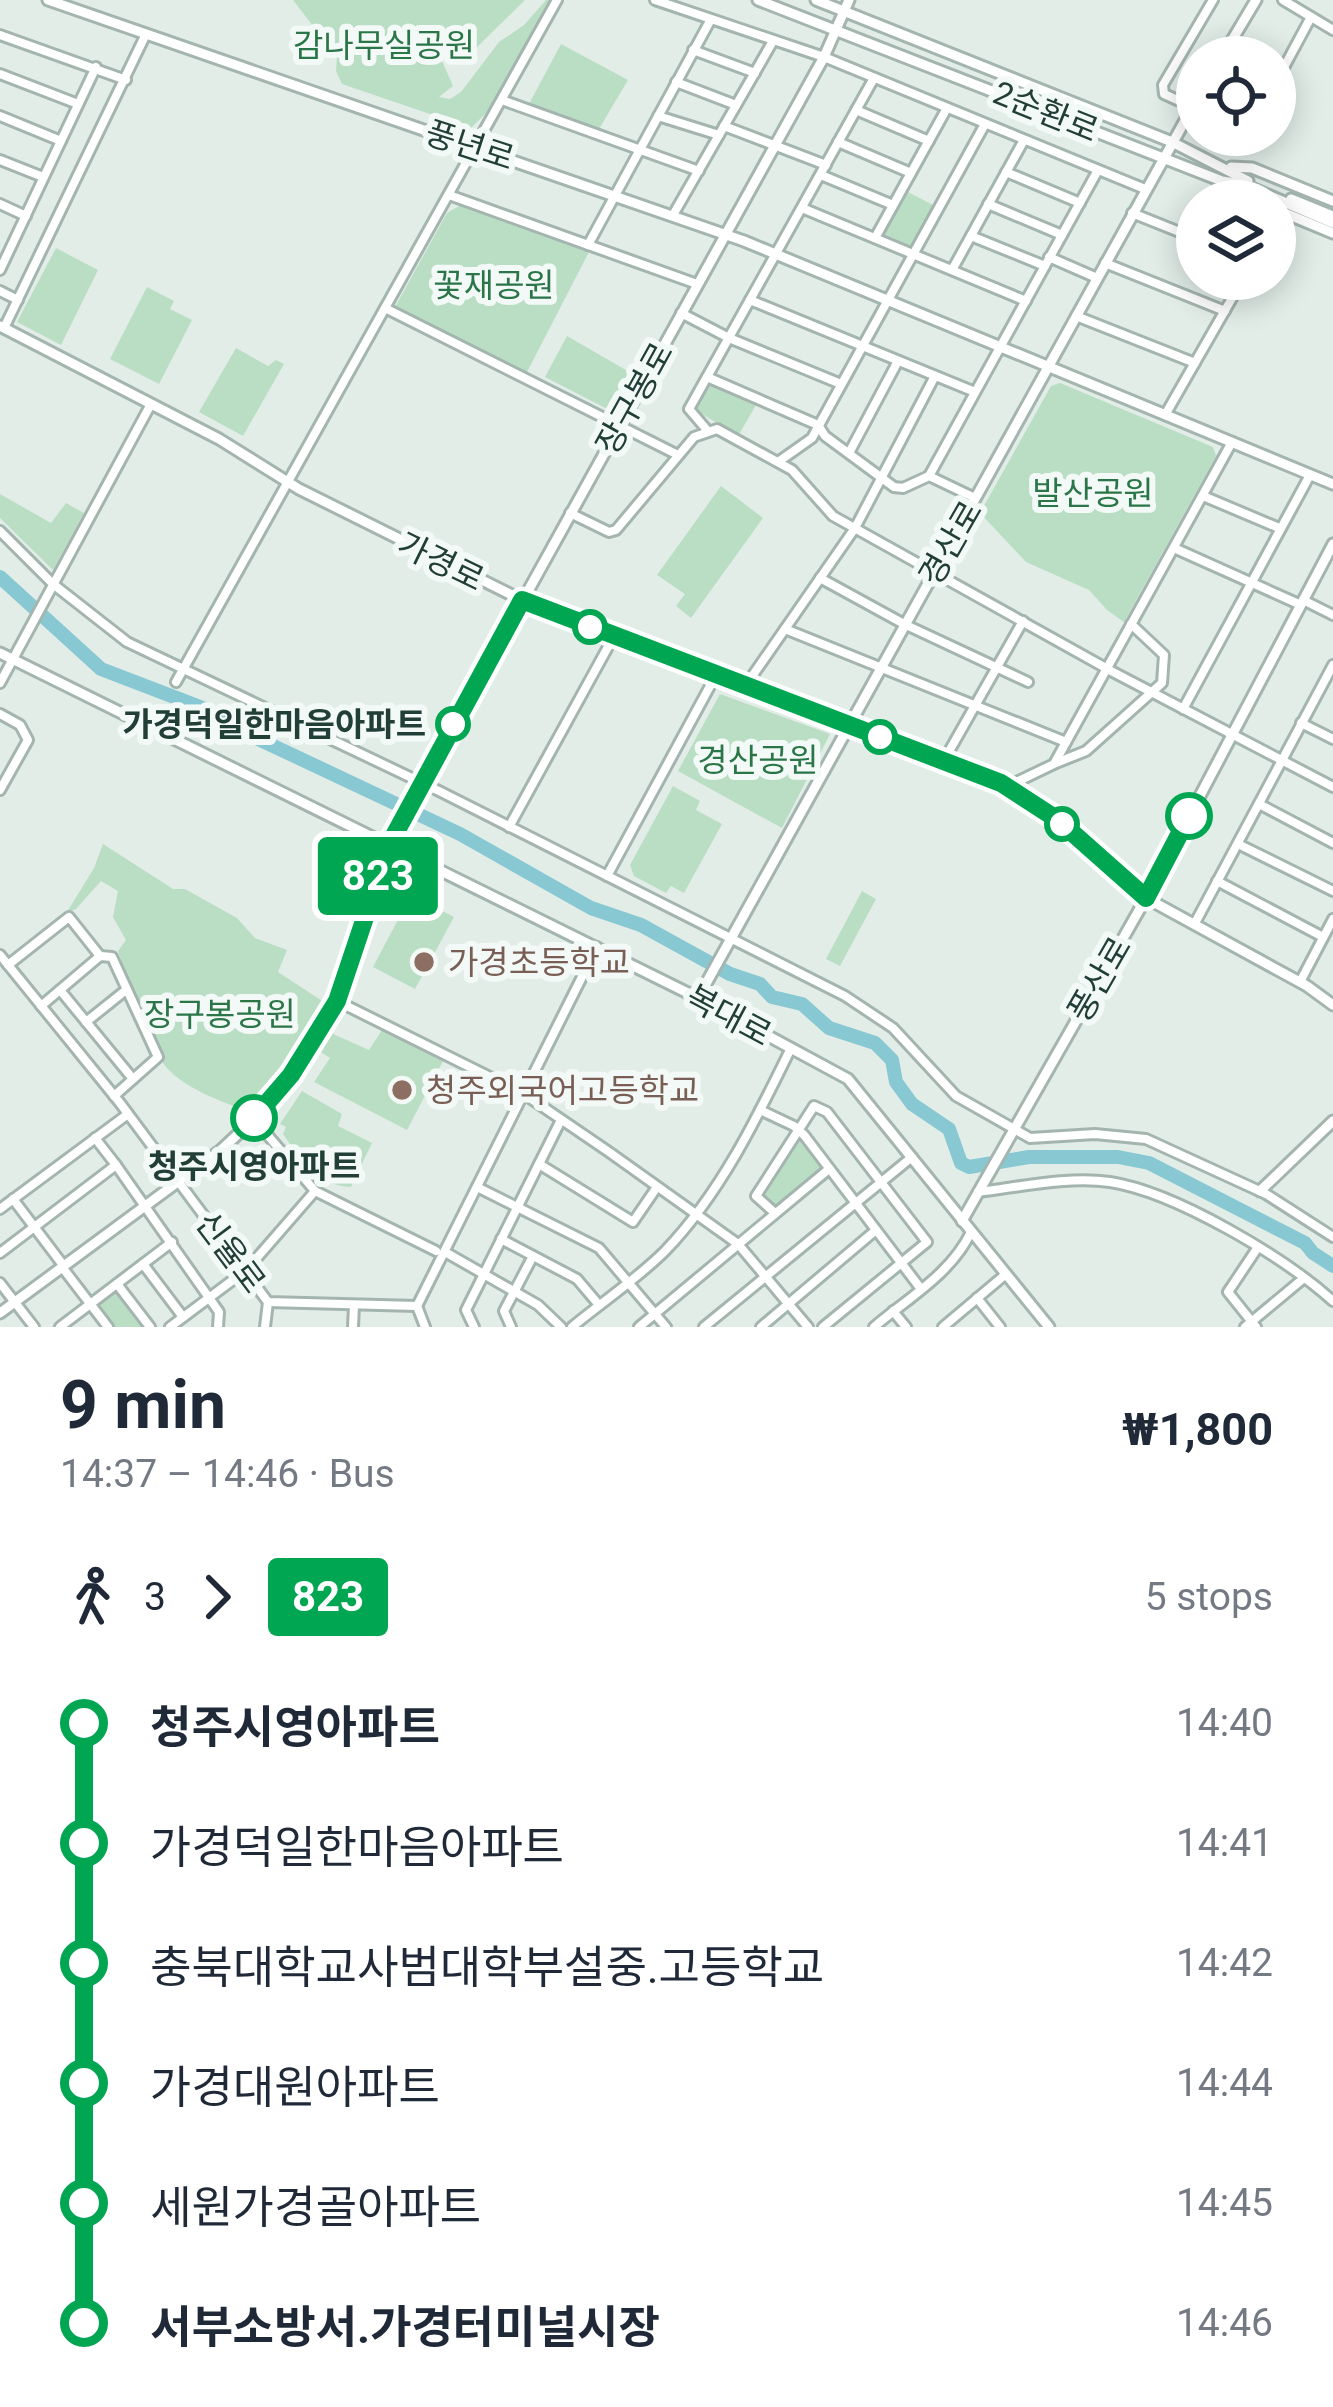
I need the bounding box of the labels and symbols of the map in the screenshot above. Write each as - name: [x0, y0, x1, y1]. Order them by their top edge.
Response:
- park label: 감나무실공원: [293, 26, 475, 65]
- street label: 2순환로: [988, 73, 1104, 150]
- street label: 풍년로: [421, 113, 519, 178]
- park label: 꽃재공원: [433, 266, 555, 305]
- street label: 장구봉로: [588, 336, 681, 461]
- park label: 발산공원: [1032, 474, 1154, 513]
- street label: 경산로: [911, 494, 990, 592]
- street label: 가경로: [391, 524, 490, 599]
- unlabelled marker: [574, 611, 606, 643]
- place label: 가경덕일한마음아파트: [122, 705, 426, 744]
- marker: 가경덕일한마음아파트: [437, 708, 469, 740]
- unlabelled marker: [864, 721, 896, 753]
- park label: 경산공원: [697, 741, 819, 780]
- unlabelled marker: [1167, 794, 1211, 838]
- unlabelled marker: [1046, 808, 1078, 840]
- line badge: 823: [309, 837, 447, 915]
- street label: 풍산로: [1060, 930, 1139, 1028]
- place label: 가경초등학교: [448, 943, 630, 982]
- marker: 가경초등학교: [411, 949, 437, 975]
- street label: 복대로: [679, 977, 778, 1054]
- park label: 장구봉공원: [144, 995, 296, 1034]
- place label: 청주외국어고등학교: [426, 1071, 699, 1110]
- marker: 청주외국어고등학교: [389, 1077, 415, 1103]
- marker: 청주시영아파트: [232, 1096, 276, 1140]
- place label: 청주시영아파트: [148, 1147, 360, 1186]
- street label: 신율로: [188, 1204, 274, 1300]

